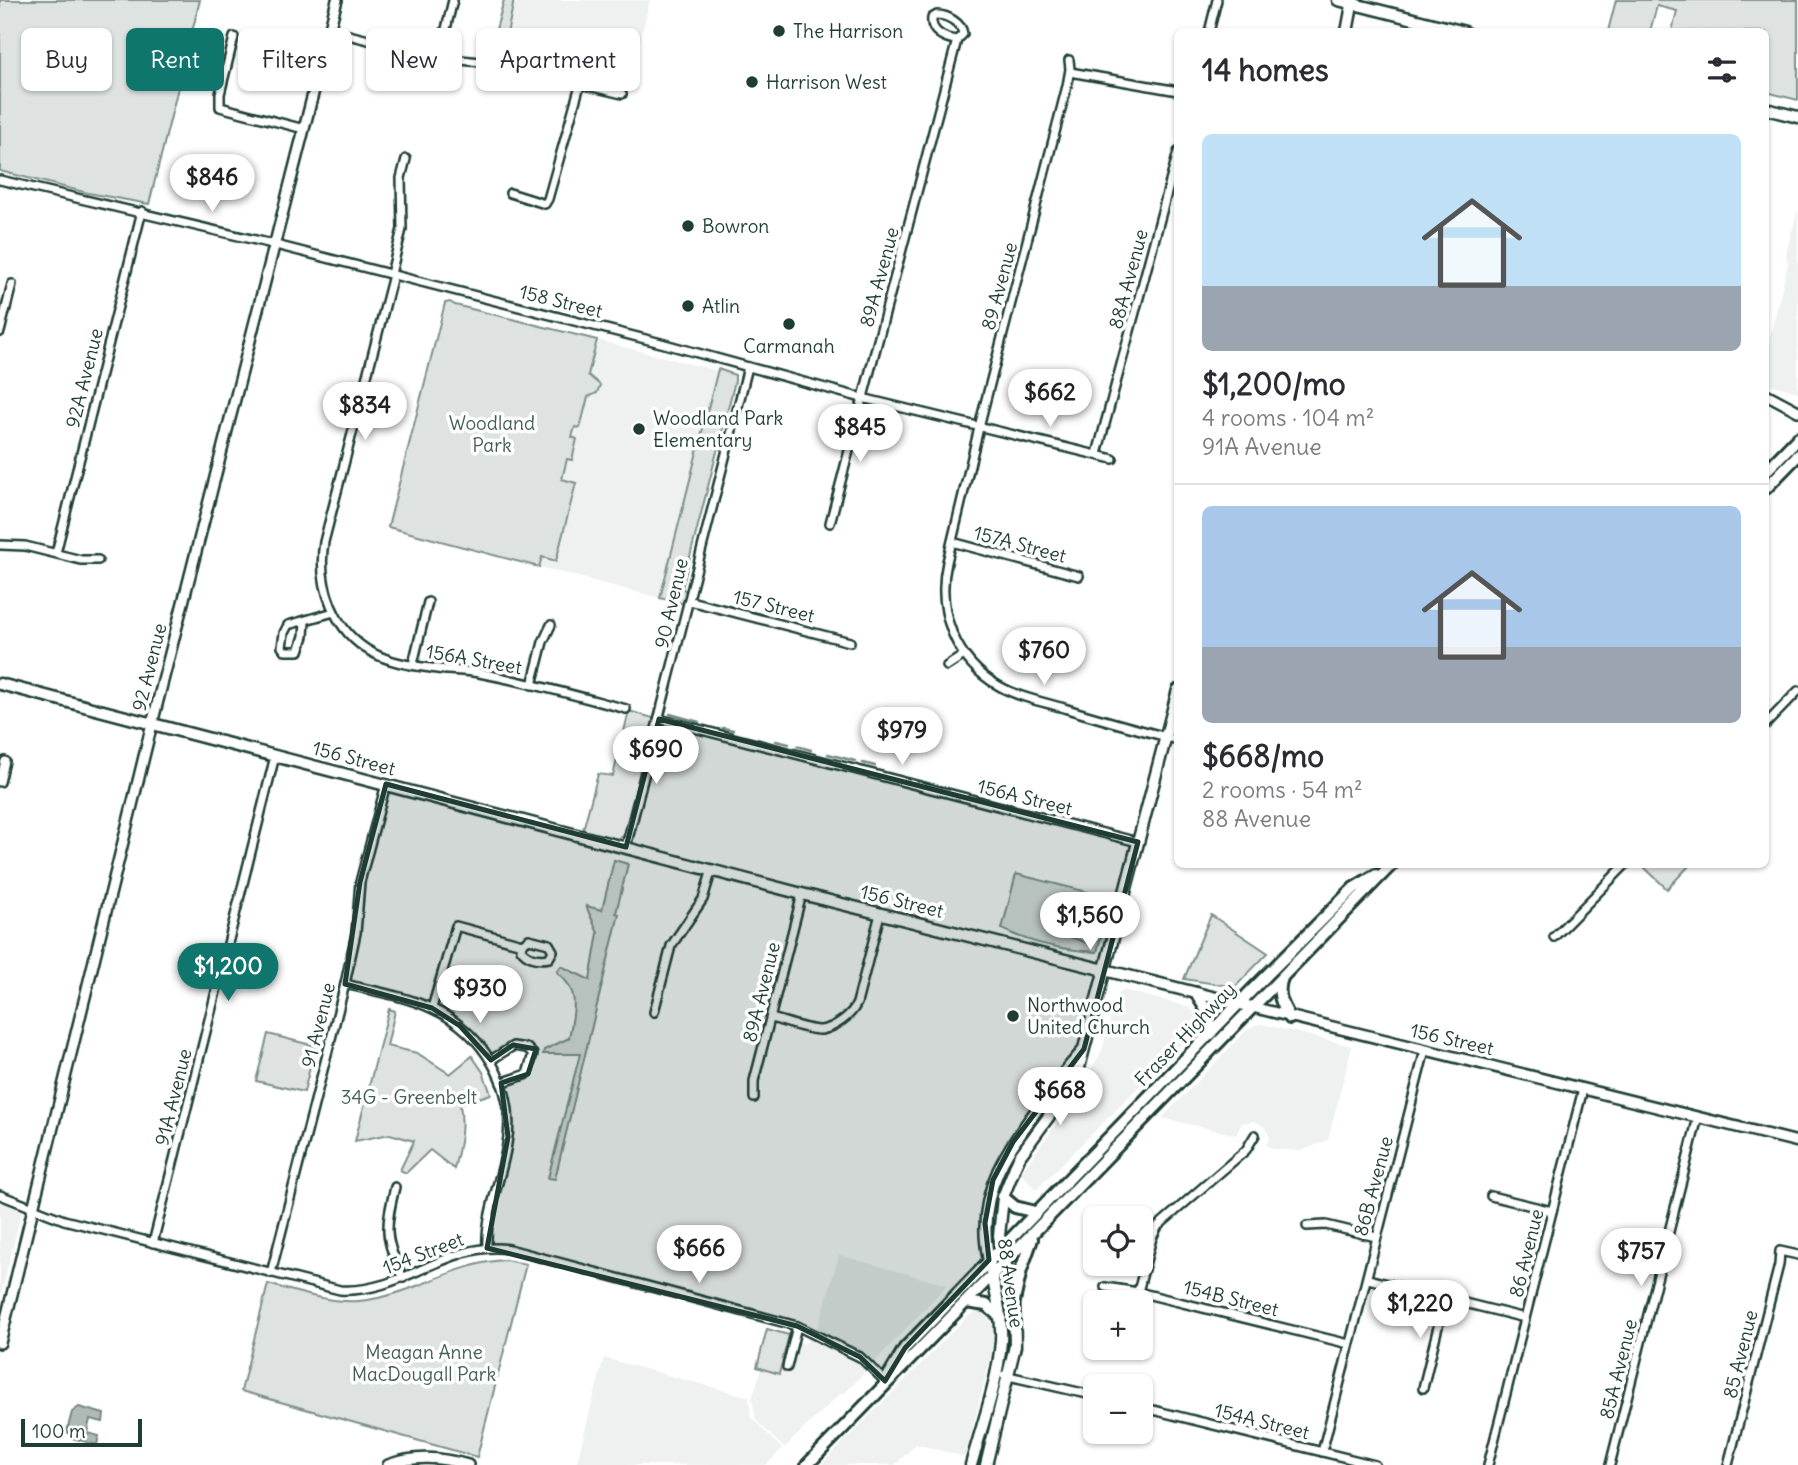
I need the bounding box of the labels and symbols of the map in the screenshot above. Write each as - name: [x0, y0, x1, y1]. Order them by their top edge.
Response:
- place label: The Harrison: [793, 19, 903, 43]
- marker: The Harrison: [771, 23, 787, 39]
- place label: Harrison West: [766, 70, 887, 94]
- marker: Harrison West: [744, 74, 760, 90]
- pin: $846: [171, 154, 253, 214]
- place label: Bowron: [702, 214, 769, 238]
- marker: Bowron: [680, 218, 696, 234]
- street label: 89A Avenue: [854, 224, 904, 330]
- street label: 88A Avenue: [1103, 226, 1153, 332]
- street label: 89 Avenue: [976, 239, 1022, 333]
- street label: 158 Street: [517, 279, 605, 323]
- place label: Atlin: [702, 294, 740, 318]
- marker: Atlin: [680, 298, 696, 314]
- marker: Carmanah: [781, 316, 797, 332]
- street label: 92A Avenue: [60, 326, 108, 430]
- place label: Carmanah: [743, 334, 835, 358]
- pin: $662: [1009, 370, 1091, 429]
- pin: $834: [324, 382, 406, 442]
- pin: $845: [819, 405, 901, 464]
- place label: Woodland Park Elementary: [653, 406, 783, 452]
- park label: Woodland Park: [449, 411, 535, 457]
- marker: Woodland Park Elementary: [631, 421, 647, 437]
- street label: 157A Street: [971, 520, 1069, 568]
- street label: 90 Avenue: [649, 556, 693, 650]
- street label: 157 Street: [731, 584, 817, 628]
- street label: 92 Avenue: [127, 621, 171, 713]
- pin: $760: [1003, 628, 1085, 687]
- street label: 156A Street: [424, 639, 524, 679]
- pin: $979: [861, 708, 943, 767]
- pin: $690: [615, 726, 697, 786]
- street label: 156 Street: [310, 735, 398, 781]
- street label: 156A Street: [975, 774, 1075, 820]
- street label: 156 Street: [858, 879, 946, 923]
- pin: $1,560: [1033, 892, 1147, 952]
- street label: 89A Avenue: [737, 939, 785, 1045]
- pin: $1,200: [171, 944, 285, 1003]
- pin: $930: [439, 965, 521, 1025]
- street label: Fraser Highway: [1129, 977, 1241, 1091]
- street label: 91 Avenue: [296, 980, 340, 1070]
- place label: Northwood United Church: [1027, 993, 1150, 1039]
- marker: Northwood United Church: [1005, 1008, 1021, 1024]
- street label: 156 Street: [1408, 1018, 1496, 1060]
- street label: 91A Avenue: [149, 1046, 197, 1148]
- pin: $668: [1019, 1068, 1101, 1127]
- park label: 34G - Greenbelt: [341, 1085, 477, 1109]
- street label: 86B Avenue: [1348, 1133, 1398, 1239]
- street label: 86 Avenue: [1503, 1206, 1549, 1300]
- pin: $666: [658, 1226, 740, 1285]
- street label: 154 Street: [379, 1227, 467, 1279]
- pin: $757: [1600, 1228, 1682, 1288]
- street label: 88 Avenue: [993, 1237, 1029, 1329]
- street label: 154B Street: [1181, 1275, 1281, 1321]
- pin: $1,220: [1363, 1280, 1477, 1340]
- street label: 85 Avenue: [1717, 1307, 1763, 1401]
- street label: 85A Avenue: [1594, 1316, 1642, 1422]
- park label: Meagan Anne MacDougall Park: [352, 1340, 497, 1386]
- street label: 154A Street: [1212, 1398, 1312, 1444]
- scale bar: [21, 1416, 142, 1448]

